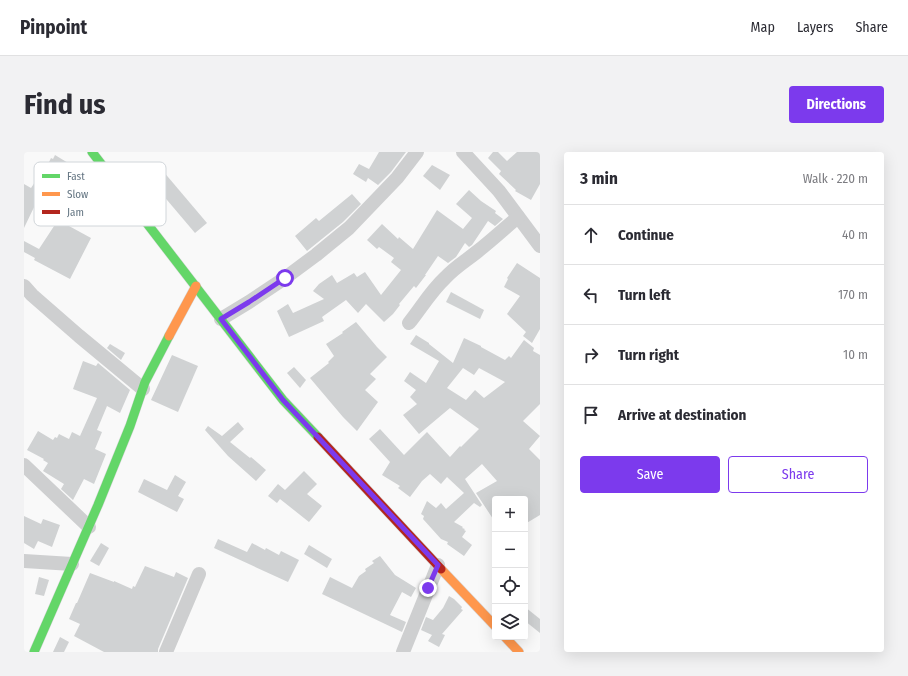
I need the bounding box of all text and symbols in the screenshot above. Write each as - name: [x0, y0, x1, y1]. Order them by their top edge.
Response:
- text: Pinpoint: [20, 16, 87, 39]
- text: Map: [751, 19, 775, 36]
- text: Layers: [797, 19, 833, 36]
- text: Share: [855, 19, 888, 36]
- button: Directions: [789, 86, 884, 123]
- text: Find us: [24, 88, 106, 121]
- legend: [34, 162, 166, 226]
- text: 3 min: [580, 168, 618, 189]
- text: Fast: [67, 170, 85, 183]
- text: Walk · 220 m: [803, 171, 868, 186]
- text: Slow: [67, 188, 88, 201]
- text: Jam: [67, 206, 84, 219]
- icon: ahead: [580, 224, 602, 246]
- text: Continue: [618, 226, 674, 244]
- text: 40 m: [842, 227, 868, 242]
- route start: [276, 269, 294, 287]
- icon: left: [580, 284, 602, 306]
- text: Turn left: [618, 286, 671, 304]
- text: 170 m: [838, 287, 868, 302]
- icon: right: [580, 344, 602, 366]
- text: Turn right: [618, 346, 679, 364]
- text: 10 m: [843, 347, 868, 362]
- icon: arrive: [580, 404, 602, 426]
- text: Arrive at destination: [618, 406, 746, 424]
- button: Save: [580, 456, 720, 493]
- button: Share: [728, 456, 868, 493]
- map controls: [492, 496, 528, 640]
- button: +: [492, 496, 528, 532]
- button: −: [492, 532, 528, 568]
- button: locate: [492, 568, 528, 604]
- route end: [419, 579, 437, 597]
- button: layers: [492, 604, 528, 640]

